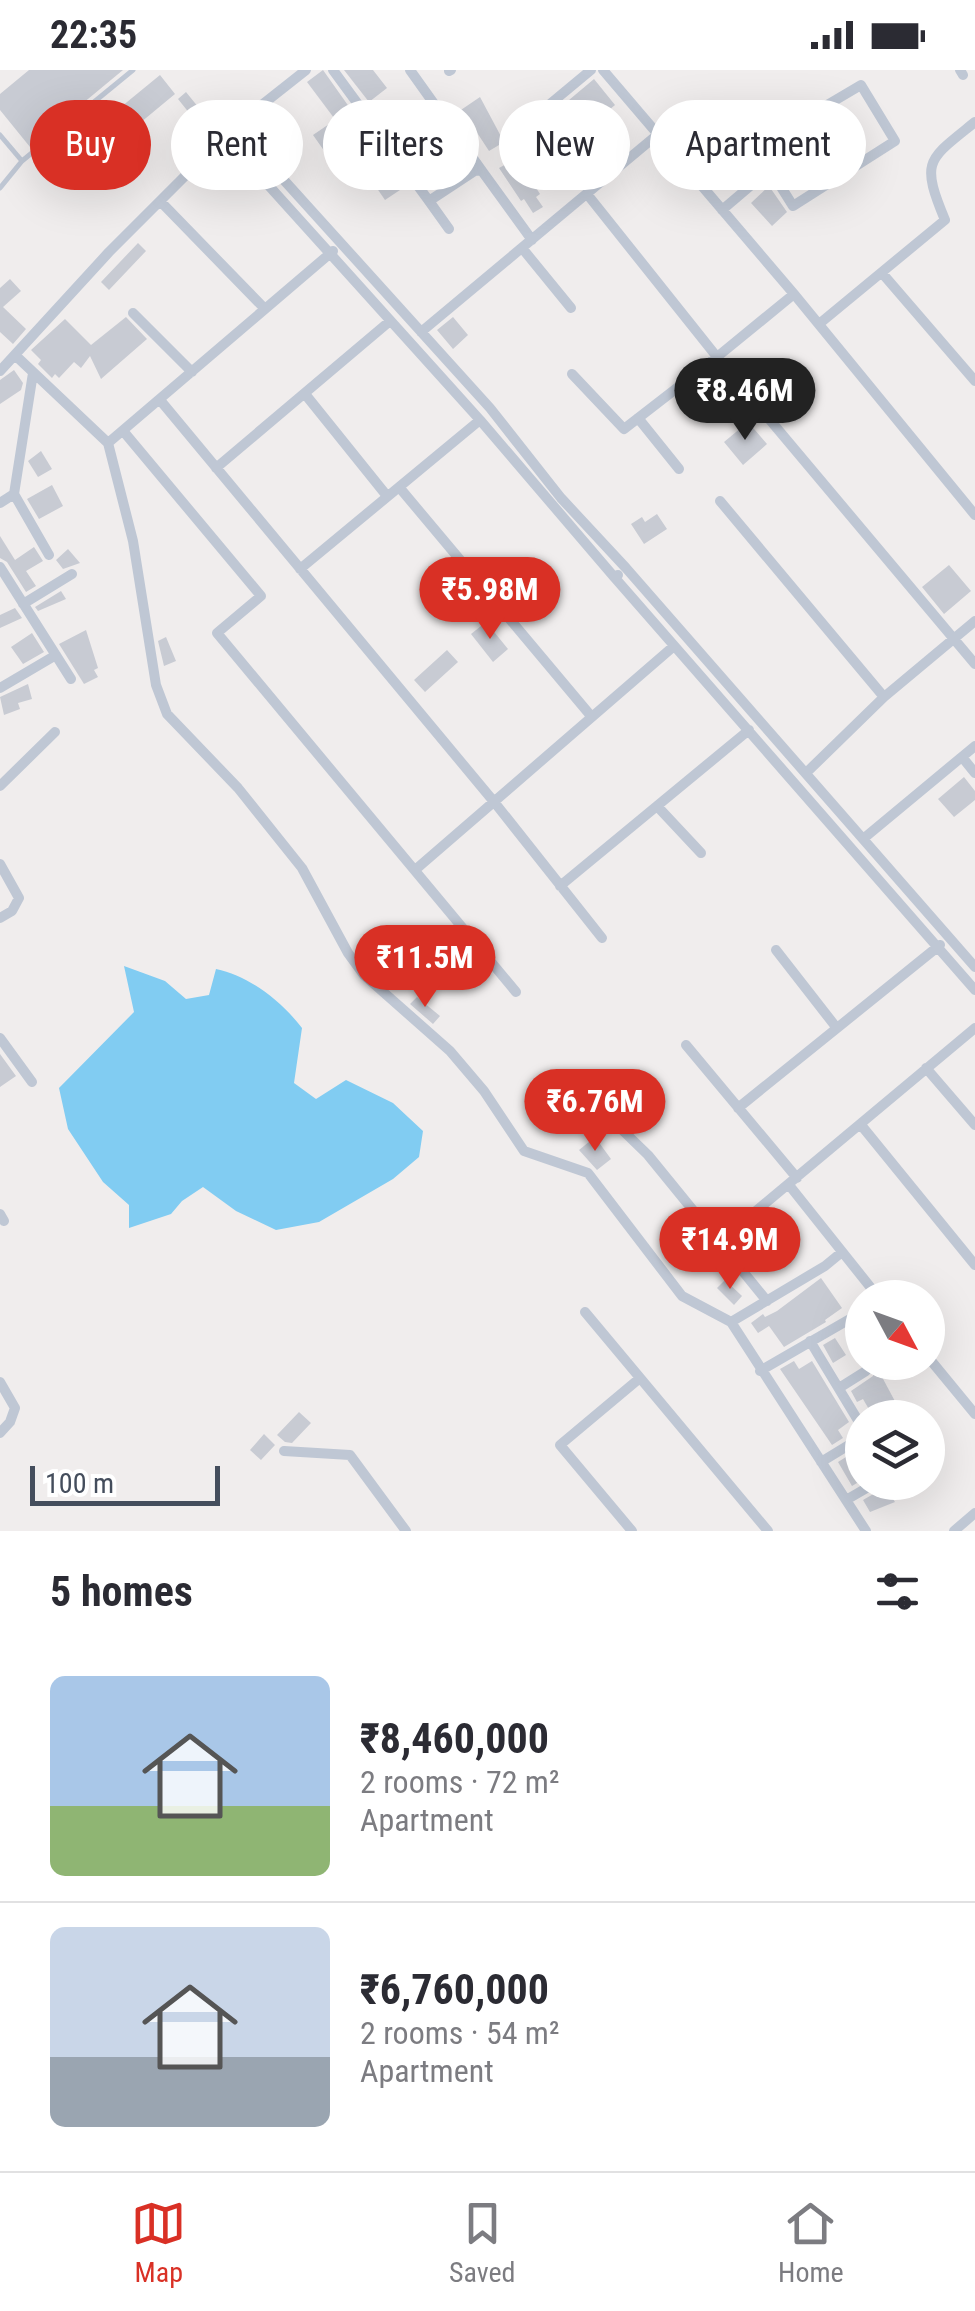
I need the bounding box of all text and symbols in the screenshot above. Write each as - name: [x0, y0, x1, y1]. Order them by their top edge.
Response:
- text: 22:35: [50, 13, 137, 57]
- chip: Buy: [30, 100, 151, 190]
- chip: Rent: [171, 100, 303, 190]
- chip: Filters: [323, 100, 479, 190]
- chip: New: [499, 100, 630, 190]
- chip: Apartment: [650, 100, 866, 190]
- pin: ₹8.46M: [664, 358, 826, 443]
- text: ₹8.46M: [696, 371, 794, 409]
- pin: ₹5.98M: [409, 557, 571, 642]
- text: ₹5.98M: [441, 570, 539, 608]
- pin: ₹11.5M: [344, 925, 506, 1010]
- text: ₹11.5M: [376, 938, 474, 976]
- pin: ₹6.76M: [514, 1069, 676, 1154]
- text: ₹6.76M: [546, 1082, 644, 1120]
- pin: ₹14.9M: [649, 1207, 811, 1292]
- text: ₹14.9M: [681, 1220, 779, 1258]
- north arrow: [845, 1280, 945, 1380]
- map controls: [845, 1280, 945, 1500]
- button: layers: [845, 1400, 945, 1500]
- scale bar: [30, 1461, 220, 1506]
- text: 100 m: [45, 1467, 114, 1500]
- icon: filters: [870, 1564, 925, 1619]
- text: 5 homes: [50, 1567, 193, 1616]
- text: ₹8,460,000: [360, 1714, 549, 1763]
- icon: home: [130, 1716, 250, 1836]
- text: 2 rooms · 72 m²: [360, 1763, 559, 1801]
- text: Apartment: [360, 1801, 494, 1839]
- text: ₹6,760,000: [360, 1965, 549, 2014]
- icon: home: [130, 1967, 250, 2087]
- text: 2 rooms · 54 m²: [360, 2014, 559, 2052]
- text: Apartment: [360, 2052, 494, 2090]
- tab: Map: [131, 2196, 186, 2289]
- tab: Saved: [449, 2196, 515, 2289]
- tab: Home: [778, 2196, 844, 2289]

